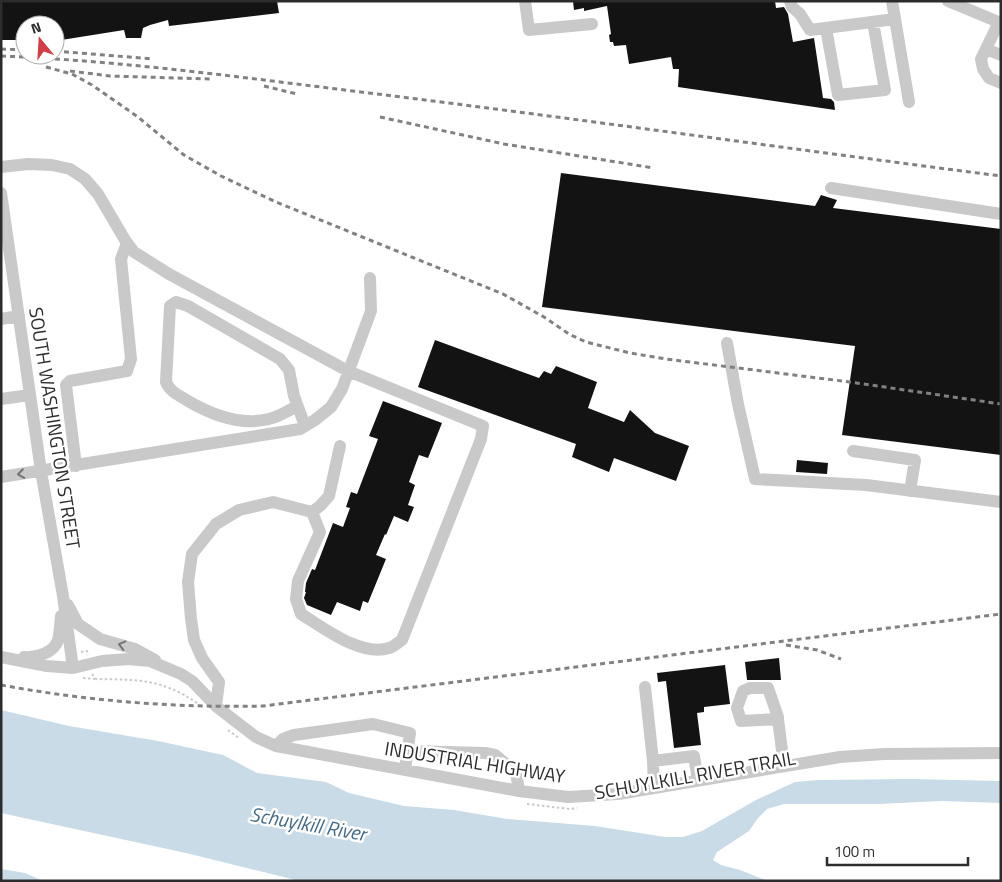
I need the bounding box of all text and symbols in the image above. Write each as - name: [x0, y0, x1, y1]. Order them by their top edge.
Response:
- north arrow: [15, 15, 65, 65]
- text: N: [28, 16, 44, 39]
- street label: SOUTH WASHINGTON STREET: [22, 305, 89, 551]
- one-way arrow: [17, 468, 25, 479]
- one-way arrow: [118, 641, 126, 651]
- street label: INDUSTRIAL HIGHWAY: [383, 733, 568, 790]
- street label: SCHUYLKILL RIVER TRAIL: [592, 743, 798, 806]
- water label: Schuylkill River: [248, 798, 371, 849]
- scale bar: [827, 834, 968, 866]
- text: 100 m: [834, 840, 875, 863]

